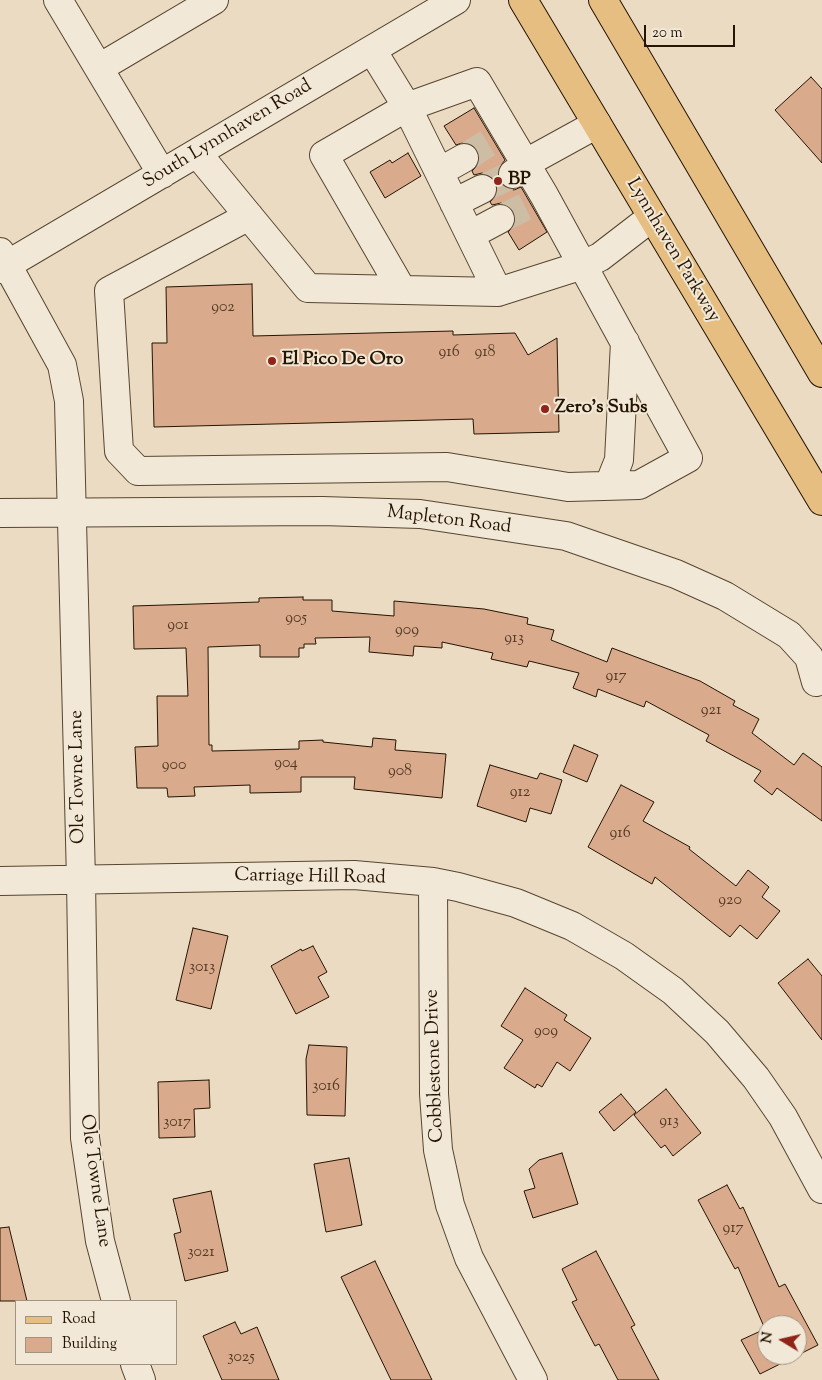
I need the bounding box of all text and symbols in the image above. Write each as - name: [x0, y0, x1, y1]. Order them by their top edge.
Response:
- scale bar: [647, 15, 738, 47]
- text: 20 m: [652, 23, 683, 44]
- street label: South Lynnhaven Road: [139, 76, 317, 194]
- place label: BP: [508, 170, 531, 192]
- marker: BP: [492, 175, 504, 187]
- street label: Lynnhaven Parkway: [620, 175, 724, 327]
- house number: 902: [211, 298, 235, 318]
- house number: 916: [438, 343, 460, 363]
- house number: 918: [474, 343, 496, 363]
- place label: El Pico De Oro: [282, 350, 403, 372]
- marker: El Pico De Oro: [266, 355, 278, 367]
- place label: Zero's Subs: [555, 398, 647, 420]
- marker: Zero's Subs: [539, 403, 551, 415]
- street label: Mapleton Road: [385, 502, 513, 540]
- house number: 905: [285, 609, 307, 629]
- house number: 901: [167, 616, 189, 636]
- house number: 909: [395, 621, 419, 641]
- house number: 913: [504, 629, 524, 649]
- house number: 917: [605, 667, 627, 687]
- house number: 921: [701, 701, 721, 721]
- street label: Ole Towne Lane: [66, 710, 92, 844]
- house number: 904: [274, 754, 298, 774]
- house number: 900: [162, 756, 186, 776]
- house number: 908: [388, 762, 412, 782]
- house number: 912: [510, 783, 530, 803]
- house number: 916: [609, 824, 631, 844]
- street label: Carriage Hill Road: [234, 865, 386, 891]
- house number: 920: [718, 891, 742, 911]
- house number: 3013: [189, 958, 215, 978]
- street label: Cobblestone Drive: [422, 989, 450, 1143]
- house number: 909: [534, 1022, 558, 1042]
- house number: 3016: [312, 1077, 340, 1097]
- house number: 913: [659, 1112, 679, 1132]
- street label: Ole Towne Lane: [73, 1113, 115, 1249]
- house number: 3017: [163, 1113, 191, 1133]
- house number: 917: [722, 1219, 744, 1239]
- house number: 3021: [187, 1243, 215, 1263]
- legend: [15, 1300, 178, 1365]
- text: Road: [62, 1309, 96, 1330]
- north arrow: [757, 1315, 807, 1365]
- text: N: [757, 1331, 779, 1345]
- text: Building: [62, 1334, 117, 1355]
- house number: 3025: [227, 1348, 255, 1368]

